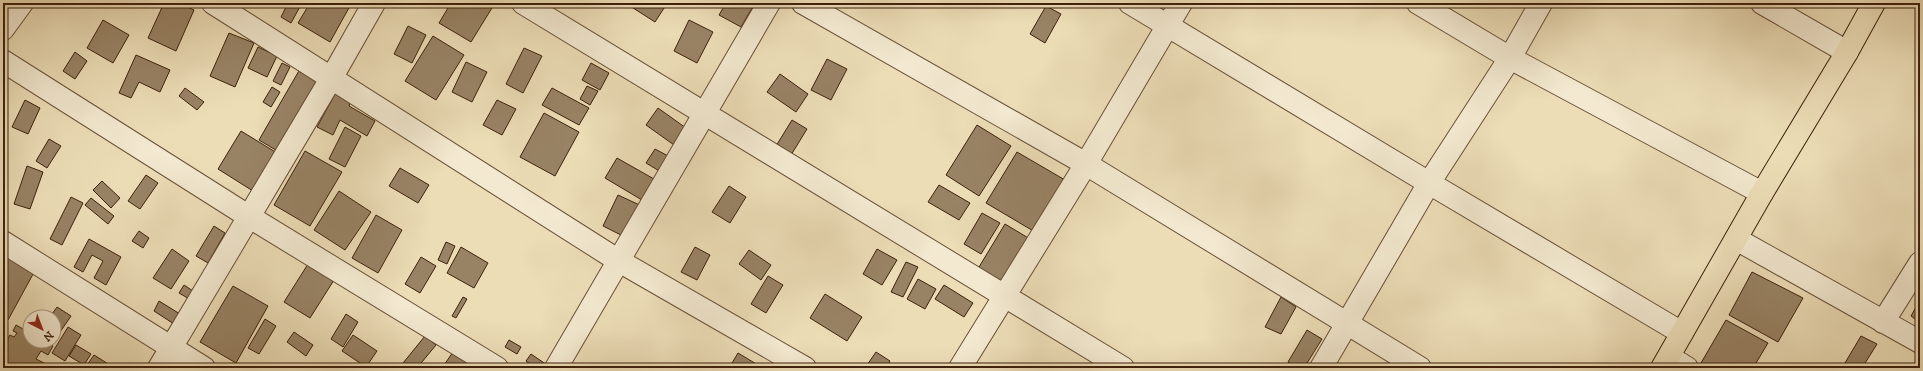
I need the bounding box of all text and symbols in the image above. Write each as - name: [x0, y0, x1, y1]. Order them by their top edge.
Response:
- north arrow: [22, 309, 62, 349]
- text: N: [40, 327, 56, 344]

